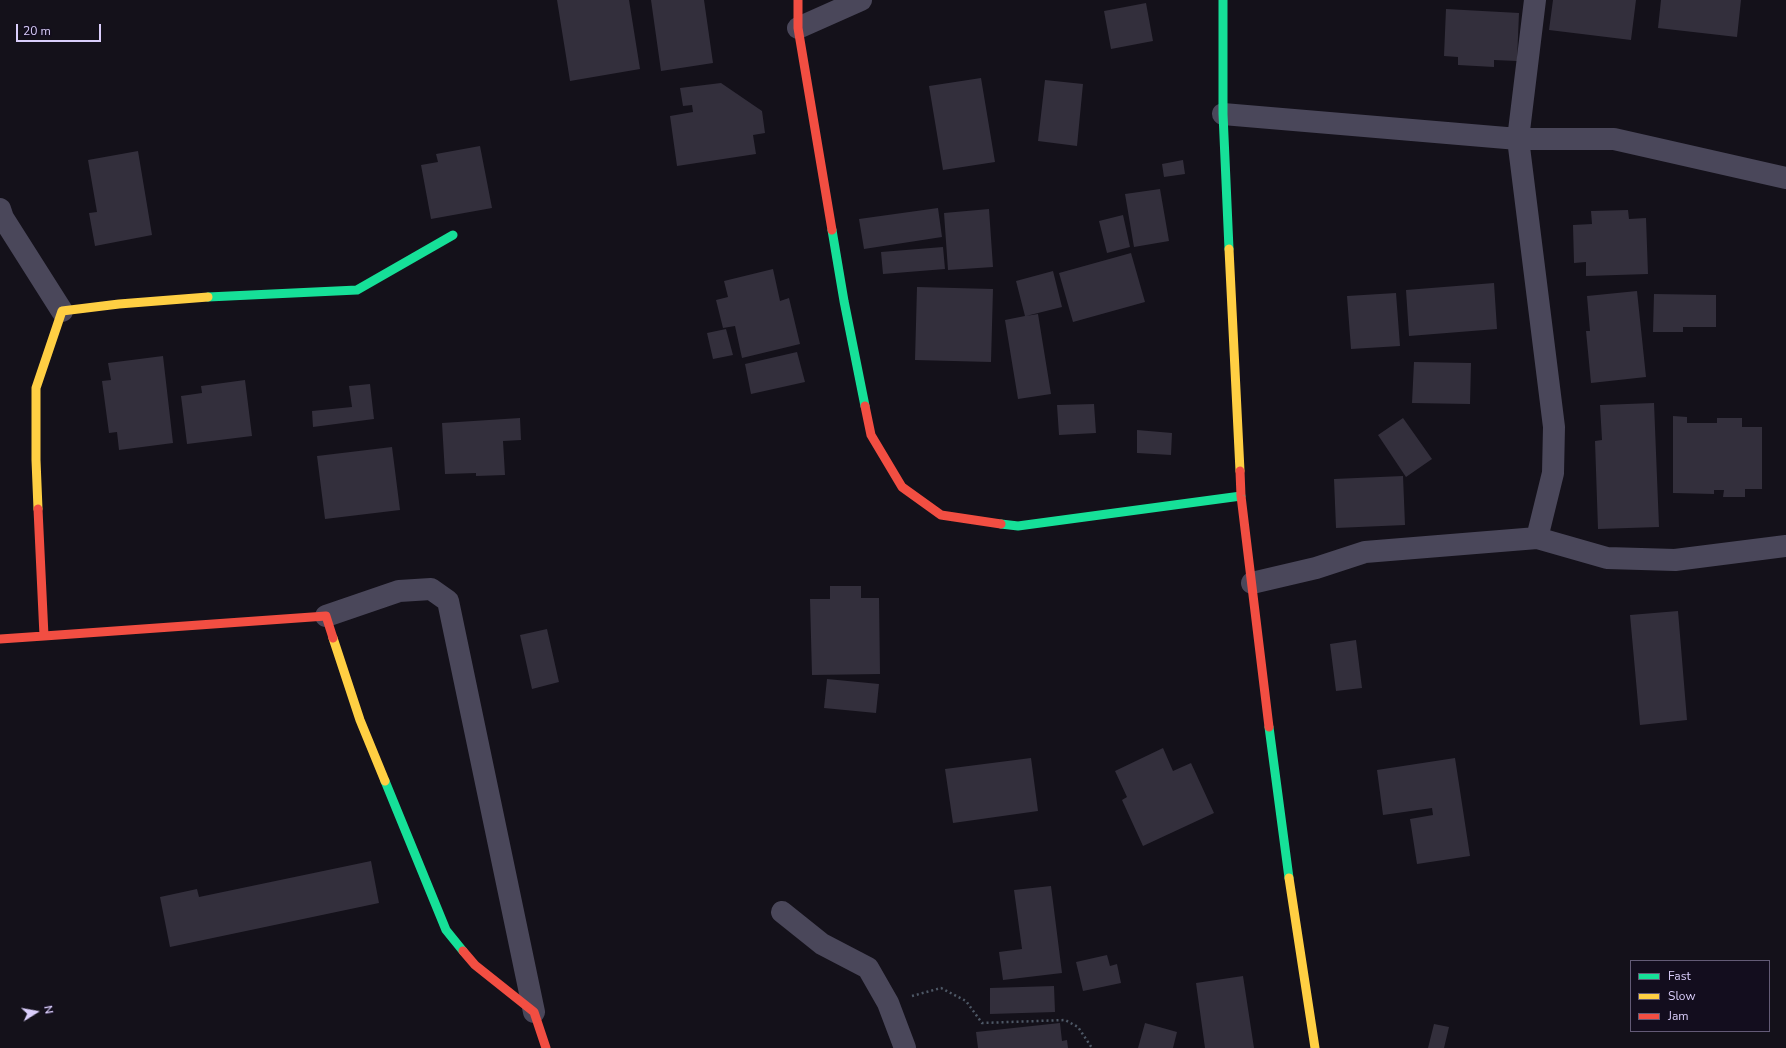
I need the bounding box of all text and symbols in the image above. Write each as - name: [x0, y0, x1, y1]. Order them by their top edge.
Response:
- scale bar: [18, 16, 103, 42]
- text: 20 m: [23, 23, 51, 39]
- legend: [1630, 960, 1770, 1032]
- text: Fast: [1668, 968, 1691, 984]
- text: Slow: [1668, 988, 1696, 1004]
- north arrow: [16, 992, 56, 1032]
- text: N: [40, 1004, 56, 1015]
- text: Jam: [1668, 1008, 1689, 1024]

